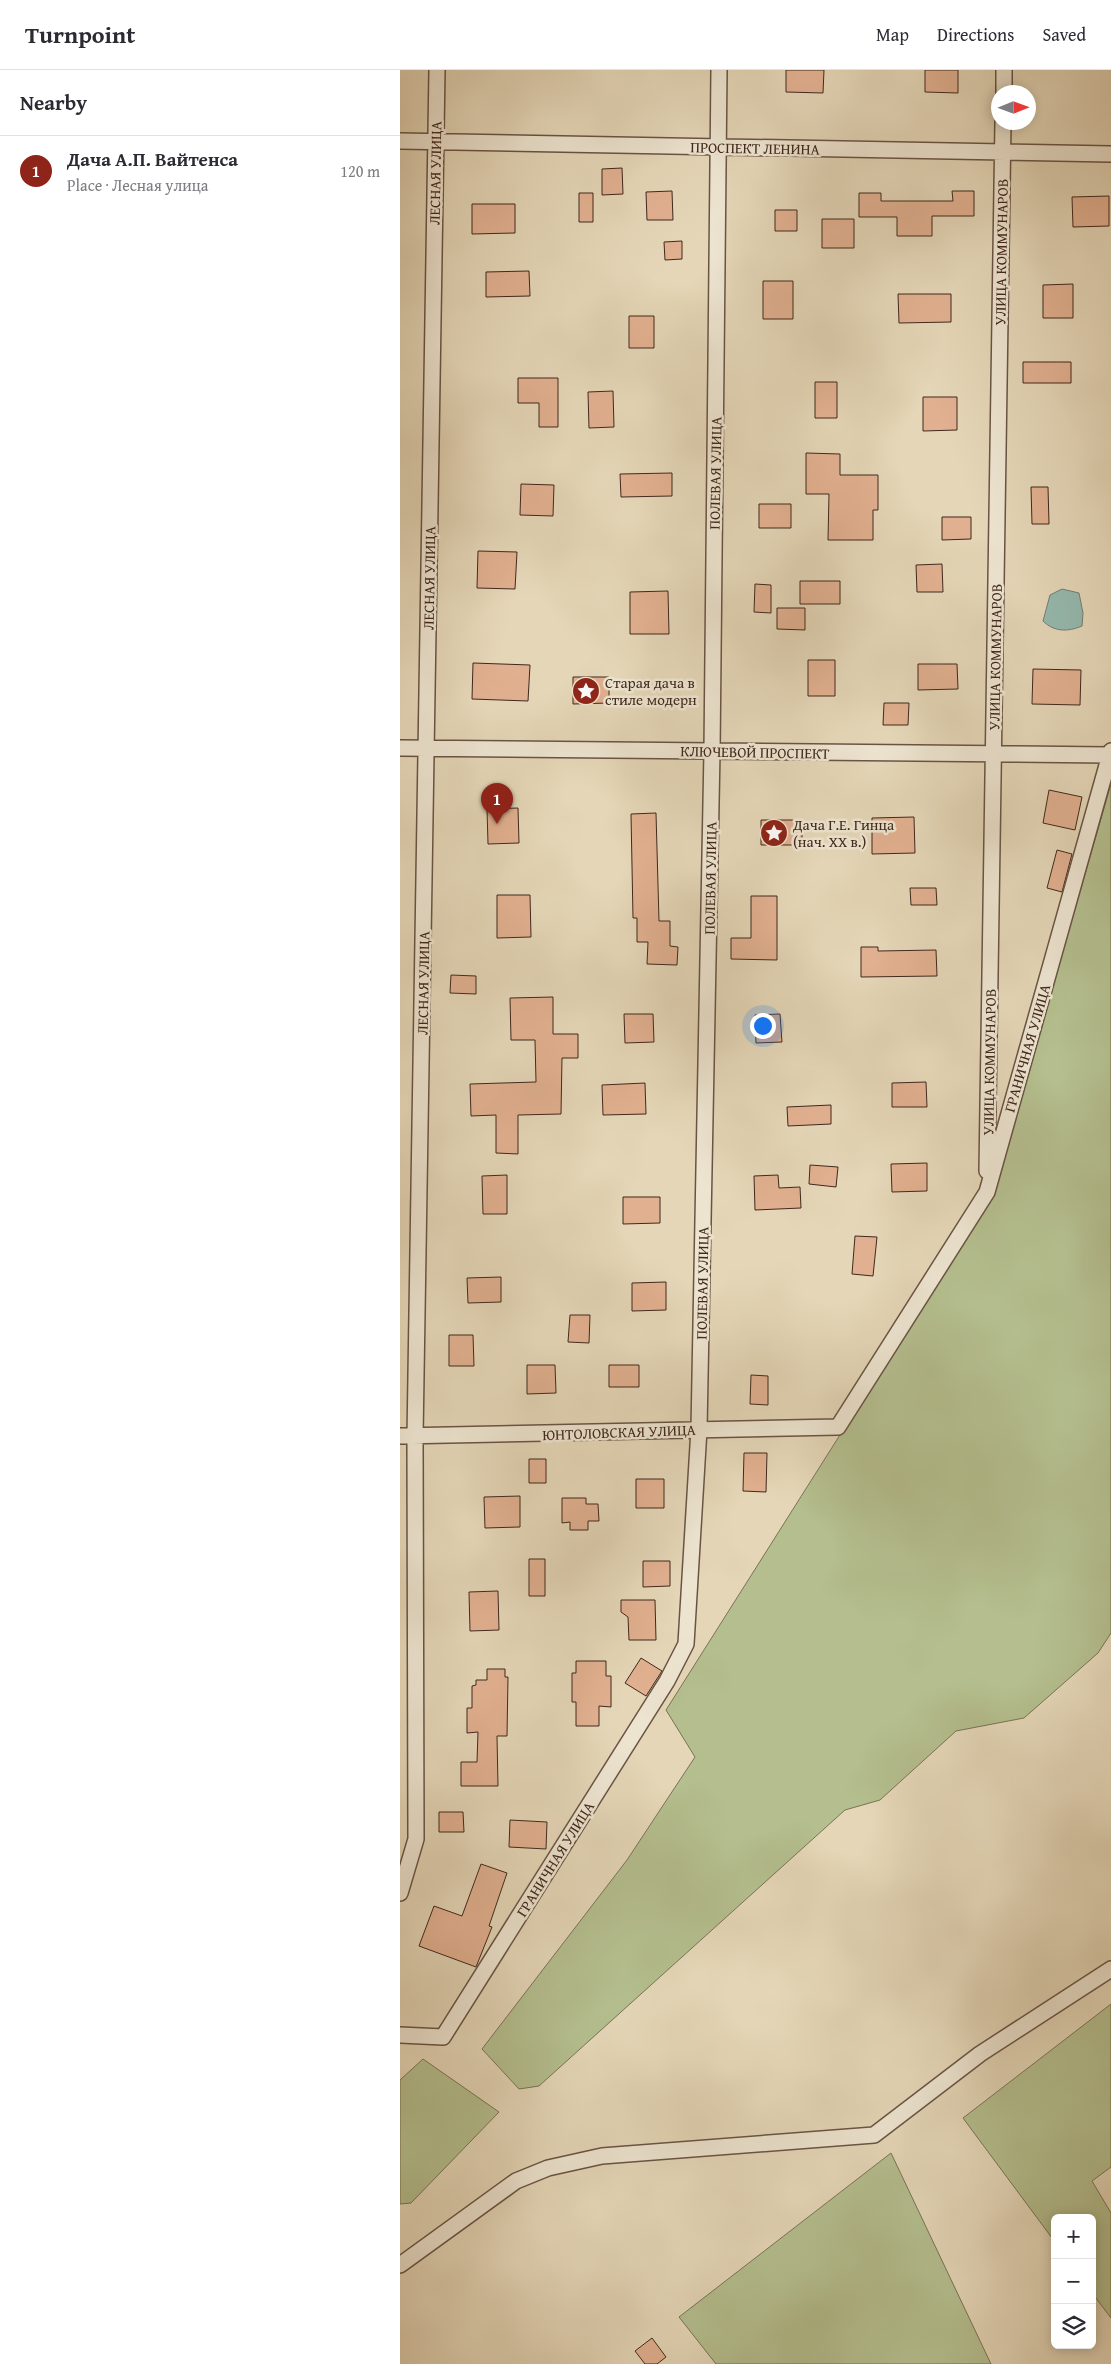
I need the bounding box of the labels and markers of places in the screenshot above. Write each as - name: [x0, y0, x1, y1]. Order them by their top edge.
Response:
- place label: Старая дача в стиле модерн: [605, 672, 697, 710]
- place icon: Старая дача в стиле модерн: [571, 676, 601, 706]
- pin: 1: [481, 783, 513, 824]
- place label: Дача Г.Е. Гинца (нач. XX в.): [792, 814, 895, 852]
- place icon: Дача Г.Е. Гинца (нач. XX в.): [759, 818, 789, 848]

